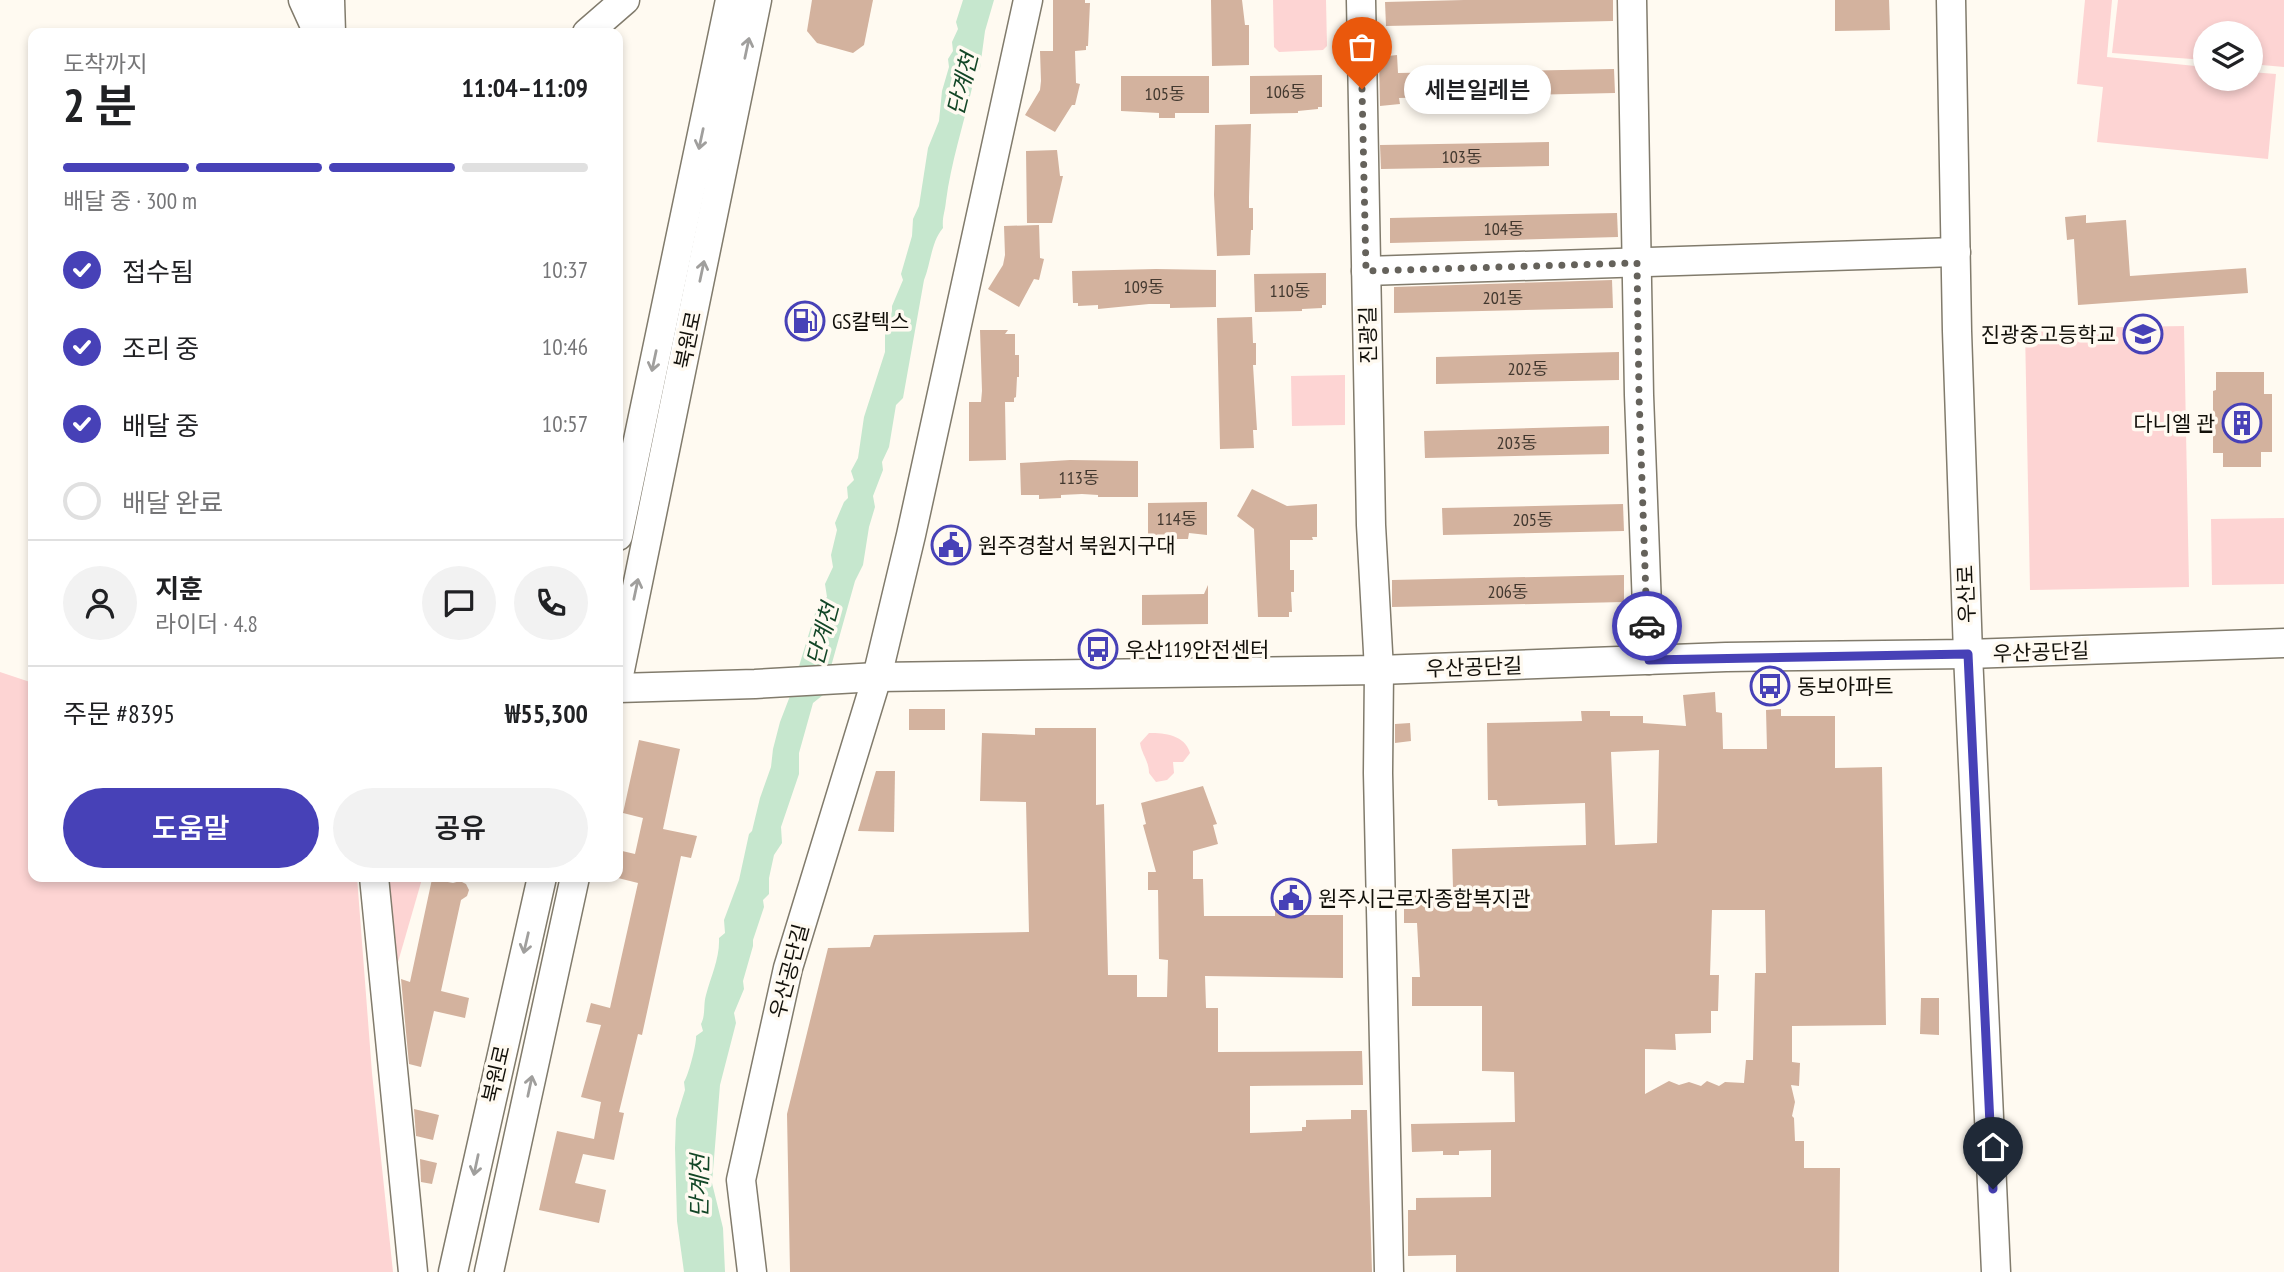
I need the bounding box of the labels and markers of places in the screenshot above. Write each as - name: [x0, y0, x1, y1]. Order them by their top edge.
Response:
- pin: [1332, 17, 1392, 89]
- callout: 세븐일레븐: [1404, 64, 1551, 114]
- fuel station icon: GS칼텍스: [784, 300, 826, 342]
- place label: GS칼텍스: [832, 308, 909, 335]
- school or university icon: 진광중고등학교: [2122, 313, 2164, 355]
- place label: 진광중고등학교: [1981, 321, 2116, 348]
- building icon: 다니엘 관: [2221, 402, 2263, 444]
- place label: 다니엘 관: [2133, 410, 2215, 437]
- public building icon: 원주경찰서 북원지구대: [930, 524, 972, 566]
- place label: 원주경찰서 북원지구대: [978, 532, 1176, 559]
- bus stop icon: 우산119안전센터: [1077, 628, 1119, 670]
- place label: 우산119안전센터: [1125, 636, 1269, 663]
- bus stop icon: 동보아파트: [1749, 665, 1791, 707]
- place label: 동보아파트: [1797, 673, 1894, 700]
- public building icon: 원주시근로자종합복지관: [1270, 877, 1312, 919]
- place label: 원주시근로자종합복지관: [1318, 885, 1531, 912]
- pin: [1963, 1117, 2023, 1189]

